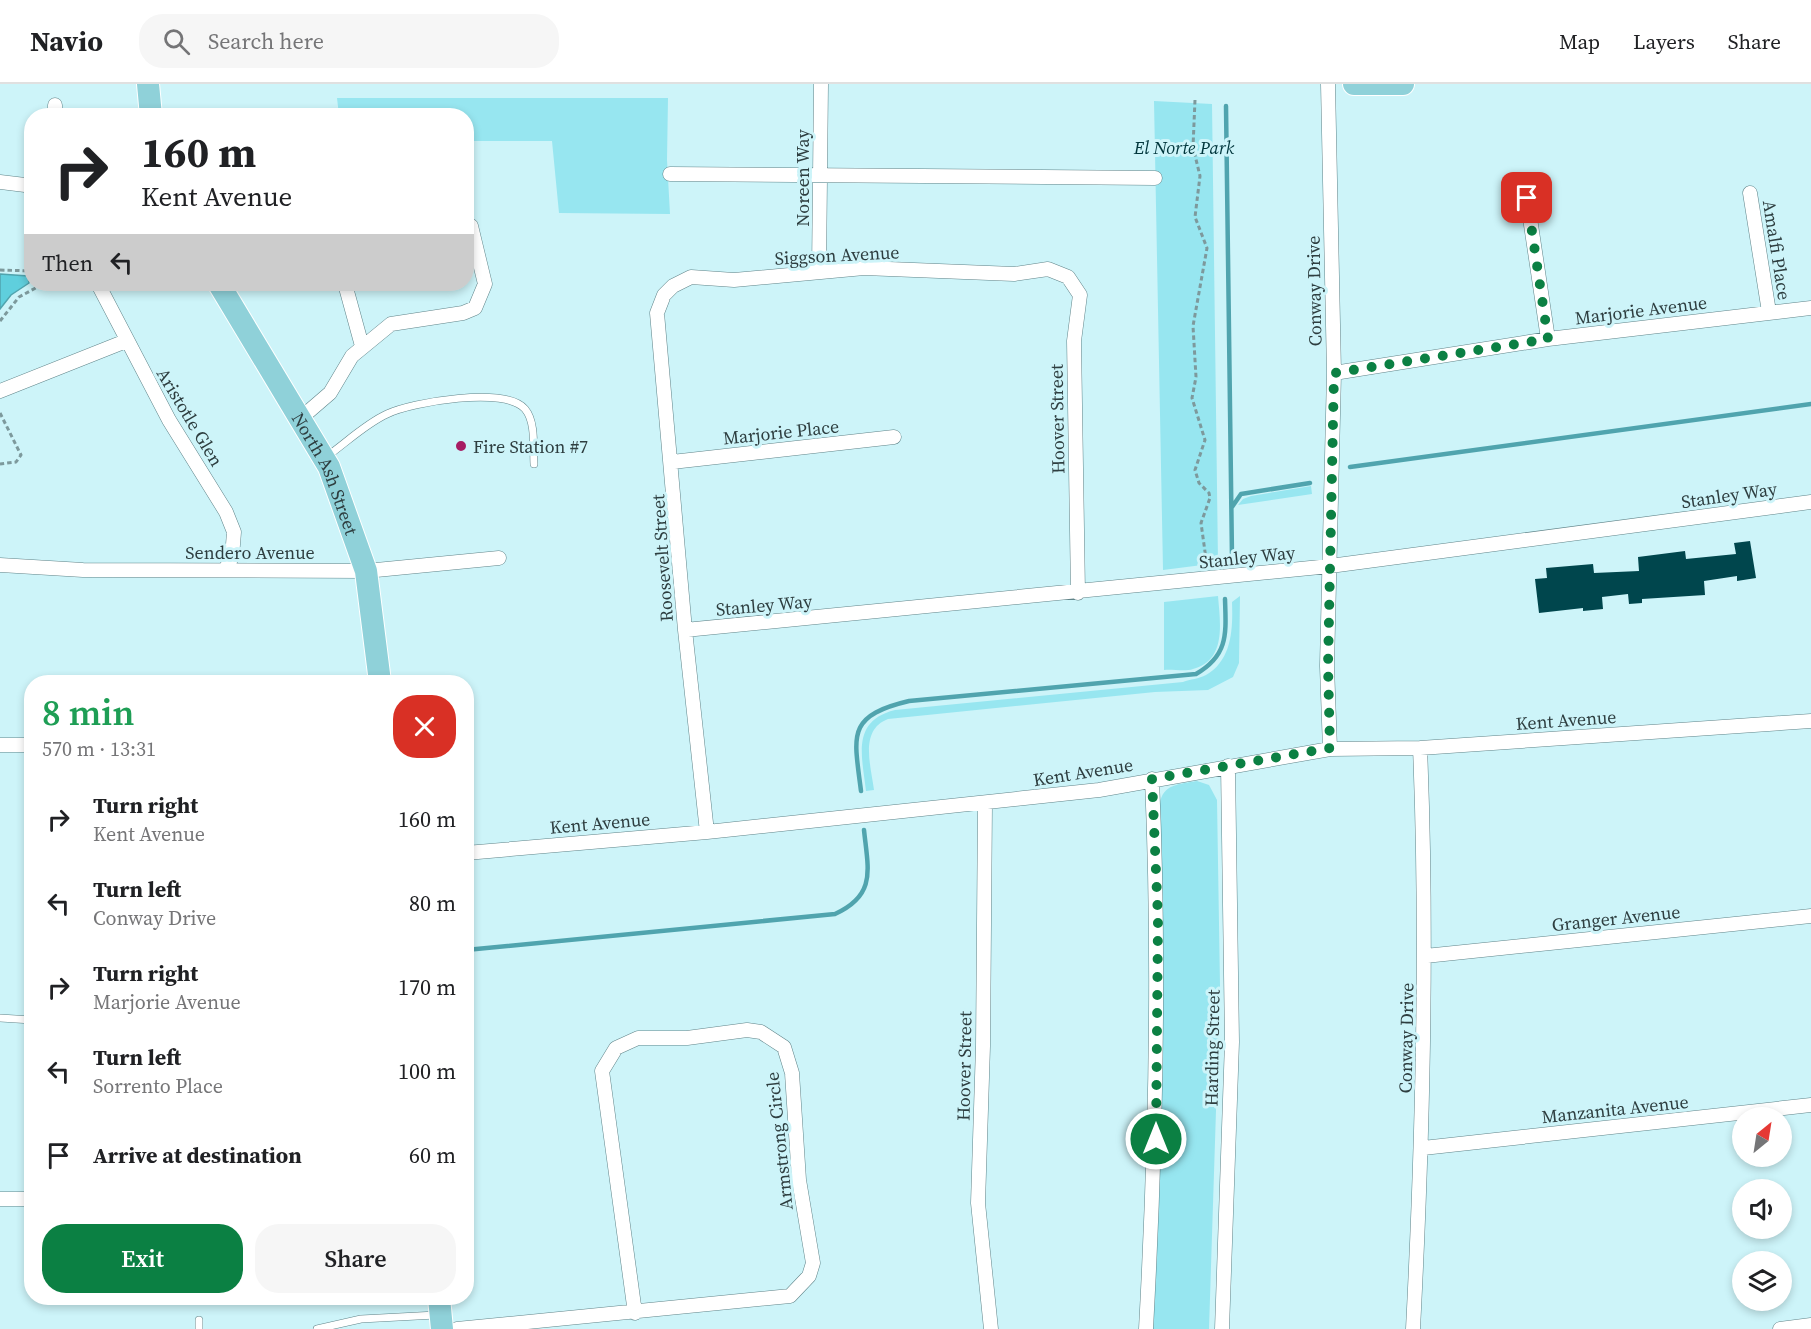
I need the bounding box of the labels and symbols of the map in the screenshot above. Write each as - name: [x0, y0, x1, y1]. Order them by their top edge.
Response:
- street label: Noreen Way: [790, 128, 815, 227]
- park label: El Norte Park: [1133, 135, 1235, 160]
- pin: [1501, 172, 1552, 223]
- street label: Amalfi Place: [1757, 198, 1797, 302]
- street label: Conway Drive: [1301, 235, 1327, 347]
- street label: Siggson Avenue: [774, 239, 900, 271]
- street label: Marjorie Avenue: [1574, 289, 1708, 331]
- street label: Aristotle Glen: [151, 363, 229, 471]
- street label: Hoover Street: [1044, 364, 1070, 474]
- street label: North Ash Street: [286, 407, 365, 538]
- street label: Marjorie Place: [722, 413, 840, 451]
- place label: Fire Station #7: [473, 434, 588, 459]
- marker: Fire Station #7: [454, 439, 468, 453]
- street label: Stanley Way: [1680, 476, 1779, 514]
- street label: Roosevelt Street: [645, 493, 679, 623]
- street label: Stanley Way: [1198, 539, 1297, 574]
- street label: Sendero Avenue: [185, 540, 315, 565]
- street label: Stanley Way: [715, 588, 814, 622]
- street label: Kent Avenue: [1515, 704, 1617, 736]
- street label: Kent Avenue: [1031, 752, 1135, 792]
- street label: Kent Avenue: [549, 806, 651, 840]
- street label: Granger Avenue: [1551, 899, 1681, 937]
- street label: Conway Drive: [1393, 982, 1419, 1094]
- street label: Harding Street: [1198, 989, 1226, 1107]
- street label: Hoover Street: [951, 1011, 977, 1121]
- street label: Armstrong Circle: [759, 1071, 799, 1211]
- street label: Manzanita Avenue: [1540, 1089, 1690, 1129]
- position arrow: [1124, 1107, 1188, 1171]
- north arrow: [1732, 1107, 1792, 1167]

